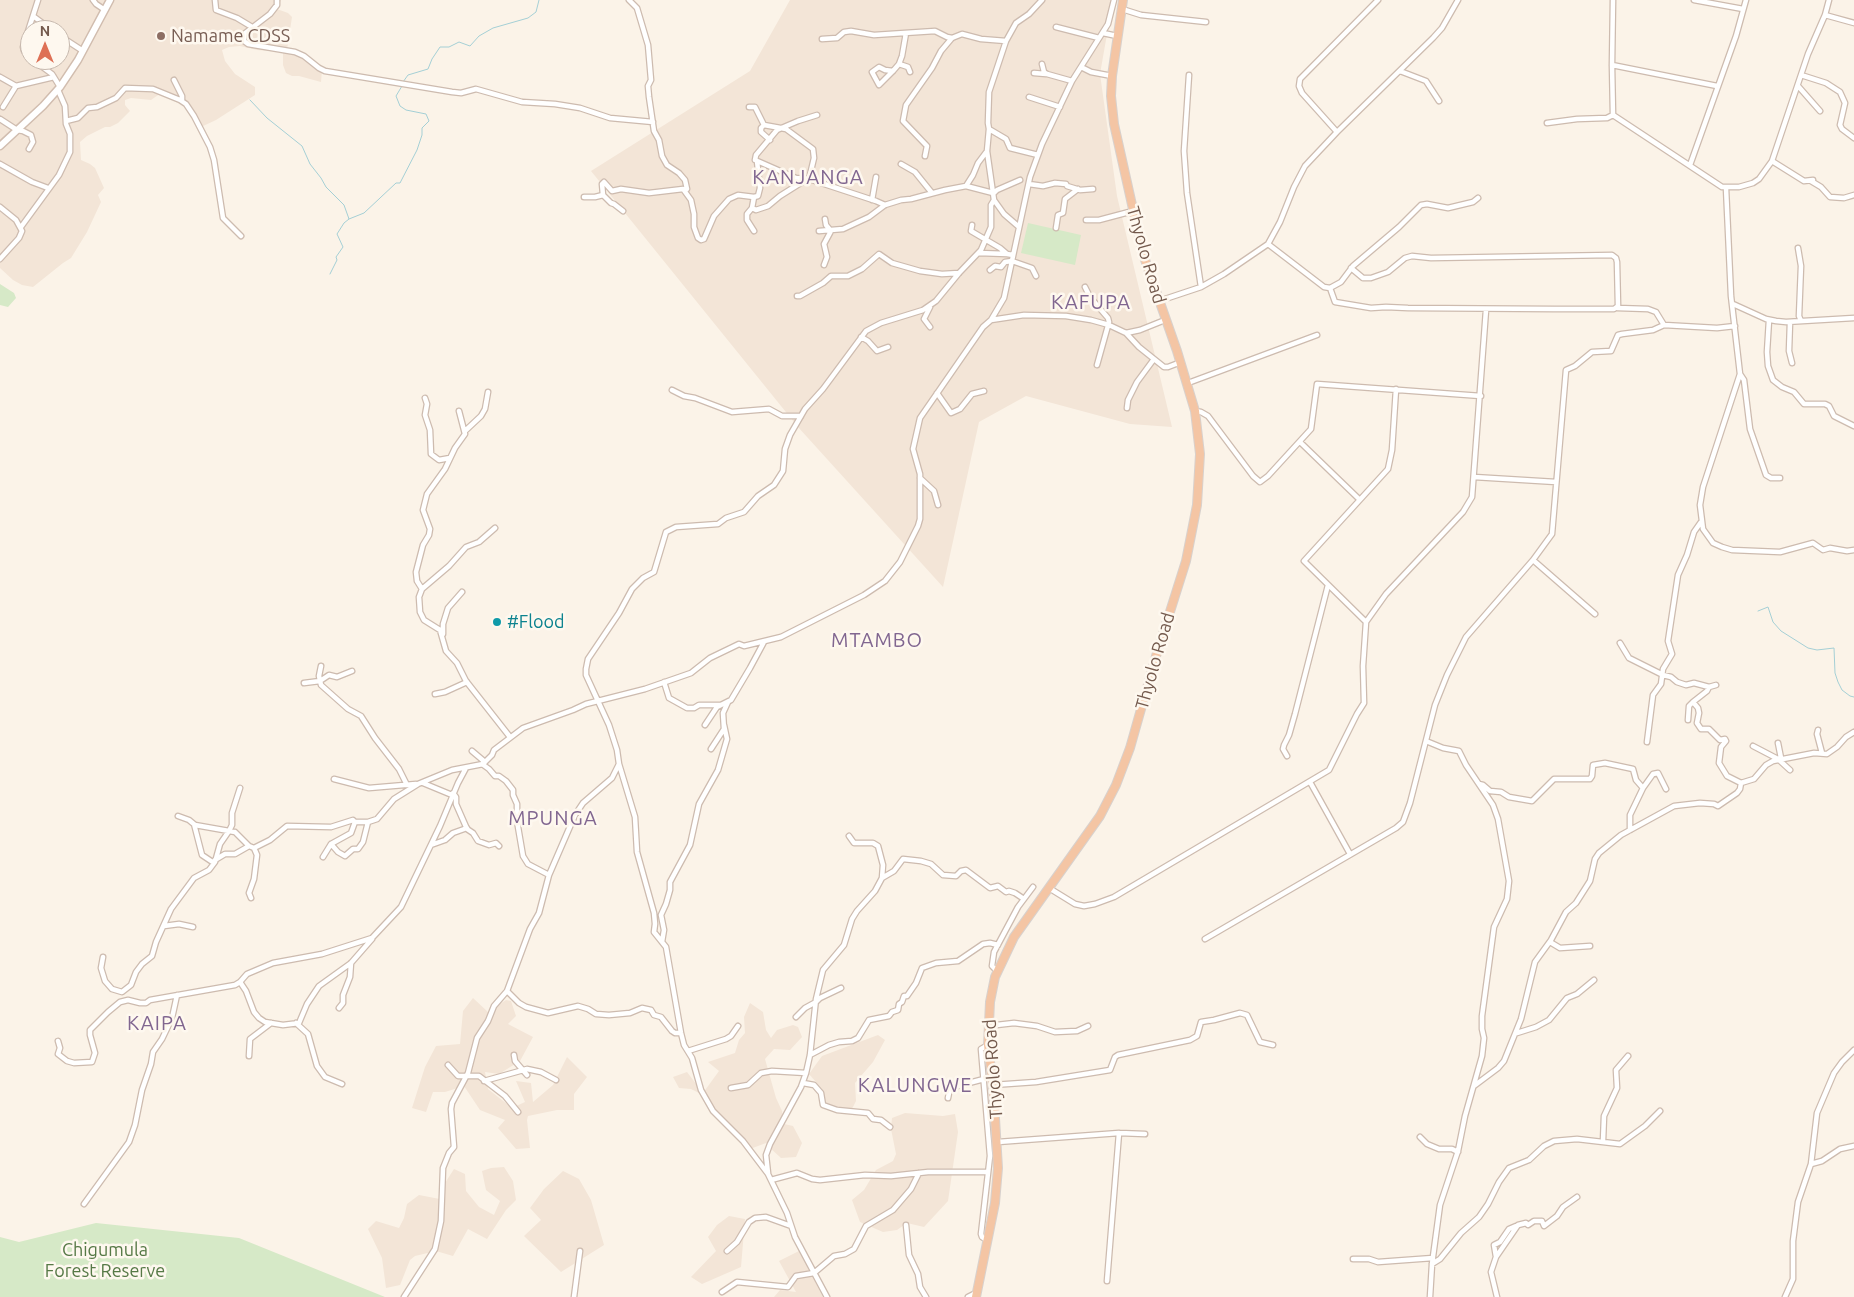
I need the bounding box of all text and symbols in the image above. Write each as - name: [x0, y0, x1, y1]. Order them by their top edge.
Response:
- north arrow: [20, 20, 70, 70]
- text: N: [40, 23, 50, 39]
- place label: Namame CDSS: [171, 25, 290, 47]
- marker: Namame CDSS: [155, 30, 167, 42]
- district label: KANJANGA: [751, 165, 865, 189]
- street label: Thyolo Road: [1122, 204, 1170, 306]
- district label: KAFUPA: [1050, 290, 1132, 314]
- street label: Thyolo Road: [1131, 610, 1179, 712]
- place label: #Flood: [507, 611, 565, 633]
- marker: #Flood: [491, 616, 503, 628]
- district label: MTAMBO: [830, 628, 924, 652]
- district label: MPUNGA: [507, 806, 599, 830]
- district label: KAIPA: [126, 1011, 188, 1035]
- street label: Thyolo Road: [979, 1018, 1007, 1120]
- district label: KALUNGWE: [857, 1073, 973, 1097]
- park label: Chigumula Forest Reserve: [45, 1239, 165, 1282]

